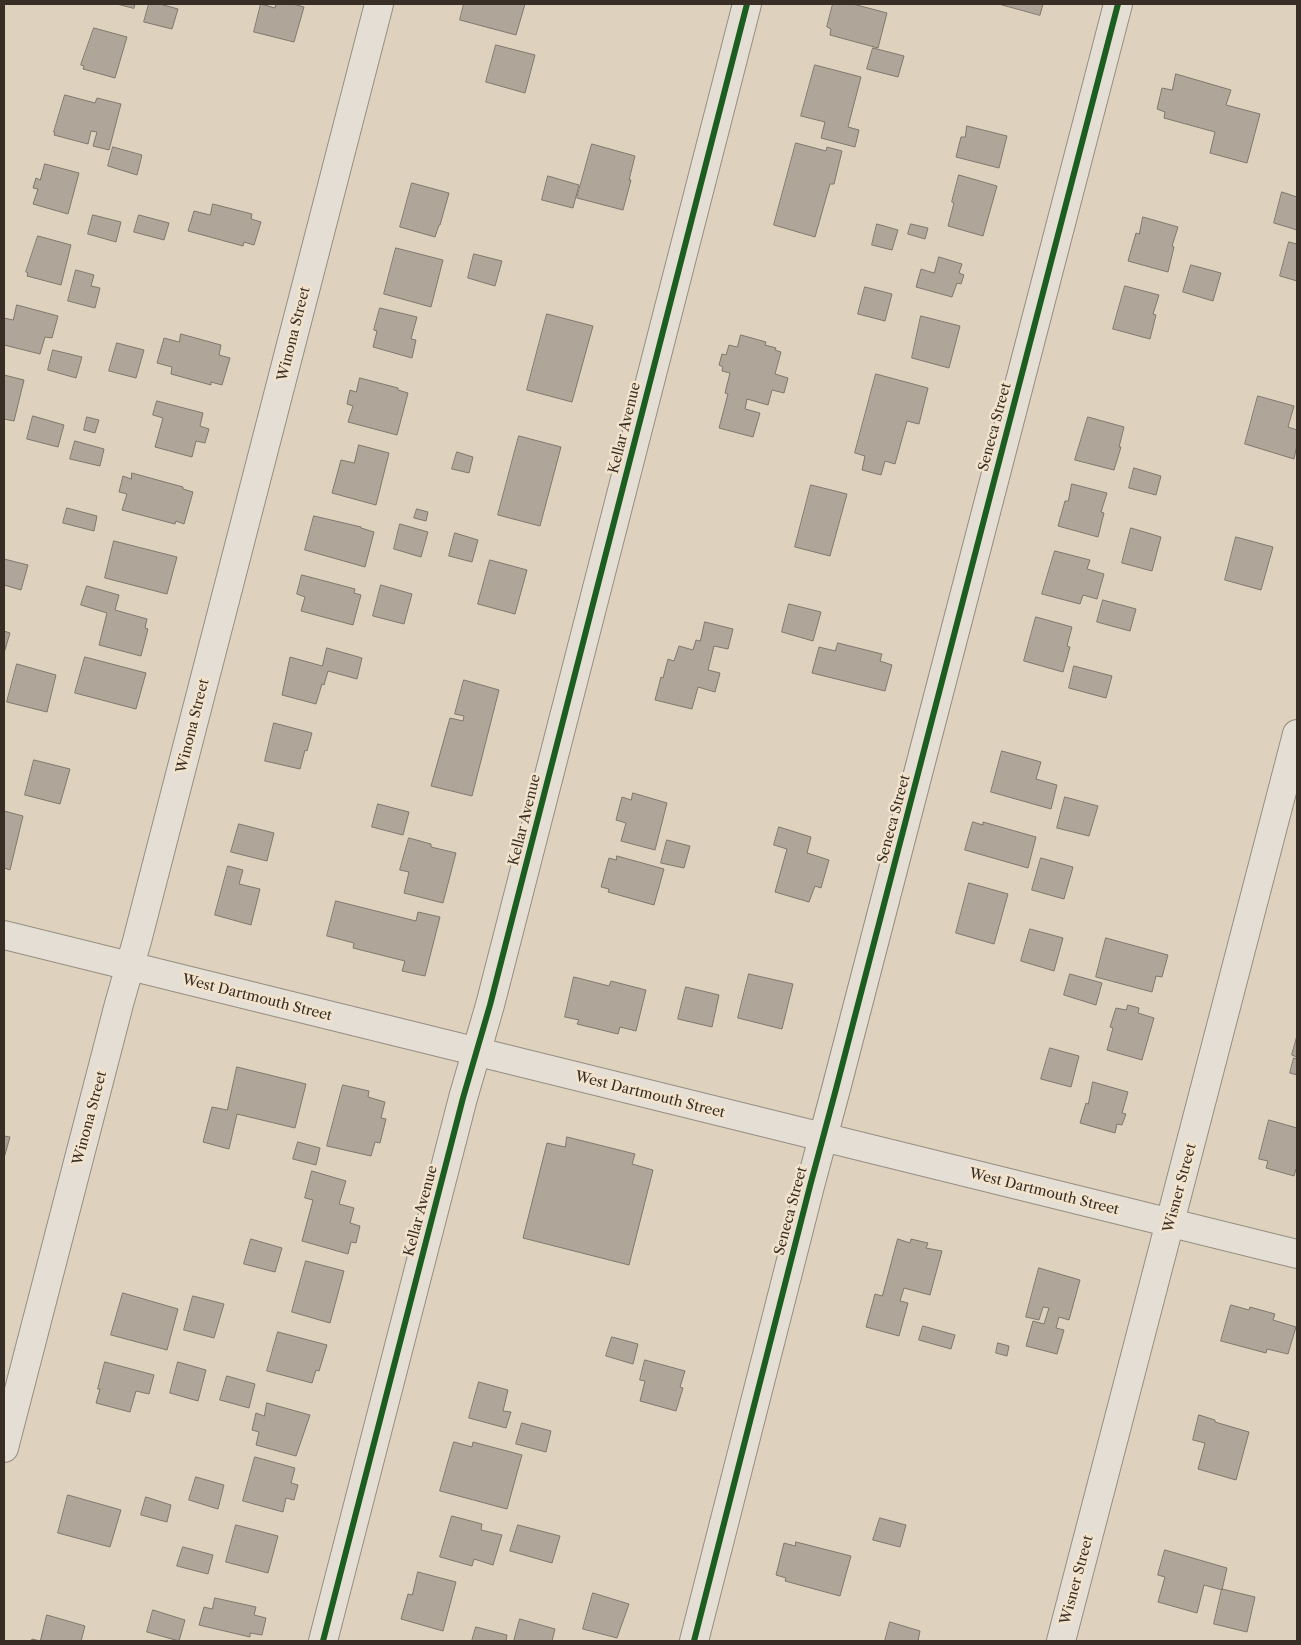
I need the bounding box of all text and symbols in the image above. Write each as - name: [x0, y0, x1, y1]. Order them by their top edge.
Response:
- street label: Winona Street: [274, 285, 314, 383]
- street label: Kellar Avenue: [606, 381, 644, 475]
- street label: Seneca Street: [975, 381, 1015, 473]
- street label: Winona Street: [173, 677, 213, 775]
- street label: Kellar Avenue: [506, 773, 544, 867]
- street label: Seneca Street: [874, 773, 914, 865]
- street label: West Dartmouth Street: [180, 971, 334, 1025]
- street label: West Dartmouth Street: [573, 1068, 727, 1122]
- street label: Winona Street: [69, 1069, 111, 1167]
- street label: Wisner Street: [1160, 1142, 1200, 1234]
- street label: Kellar Avenue: [401, 1164, 441, 1258]
- street label: Seneca Street: [771, 1165, 811, 1257]
- street label: West Dartmouth Street: [967, 1165, 1121, 1219]
- street label: Wisner Street: [1057, 1534, 1097, 1626]

